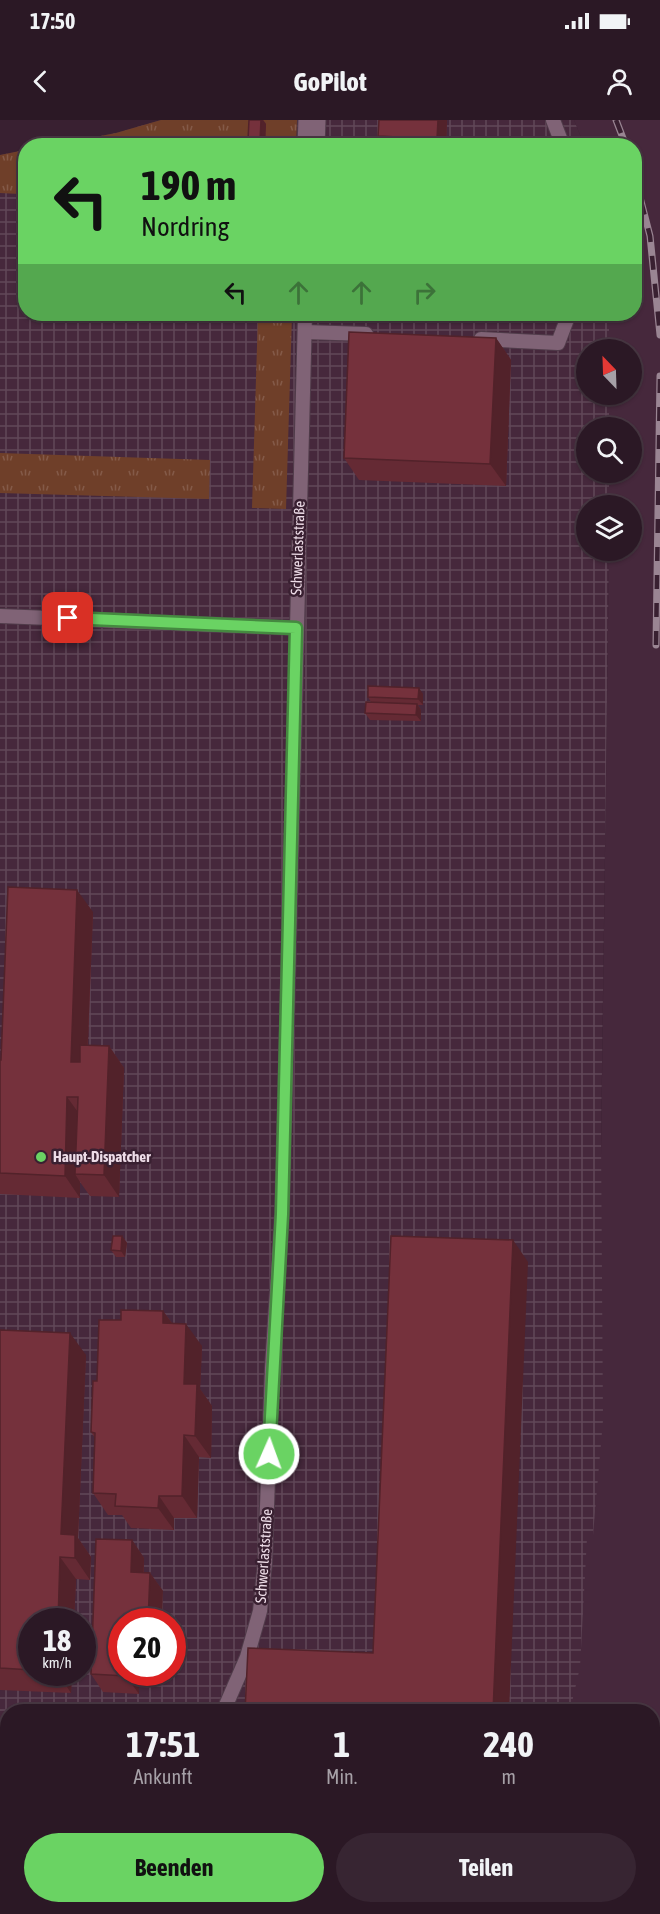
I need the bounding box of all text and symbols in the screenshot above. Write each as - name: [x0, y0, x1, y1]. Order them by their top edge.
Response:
- text: 17:50: [30, 8, 75, 34]
- icon: back: [24, 65, 57, 98]
- icon: person: [603, 65, 636, 98]
- text: GoPilot: [293, 66, 367, 97]
- text: 190 m: [141, 161, 236, 209]
- icon: left: [42, 162, 120, 240]
- text: Nordring: [141, 211, 229, 242]
- icon: left: [219, 276, 252, 309]
- icon: ahead: [282, 276, 315, 309]
- icon: ahead: [345, 276, 378, 309]
- icon: right: [408, 276, 441, 309]
- north arrow: [576, 339, 642, 405]
- map controls: [576, 339, 642, 561]
- button: search: [576, 417, 642, 483]
- button: layers: [576, 495, 642, 561]
- street label: Schwerlaststraße: [287, 500, 308, 595]
- pin: [42, 592, 93, 643]
- icon: arrive: [51, 601, 84, 634]
- place label: Haupt-Dispatcher: [53, 1148, 151, 1165]
- marker: Haupt-Dispatcher: [34, 1150, 48, 1164]
- position arrow: [237, 1422, 301, 1486]
- street label: Schwerlaststraße: [252, 1508, 275, 1604]
- speed limit sign: 20: [108, 1608, 186, 1686]
- text: 18: [43, 1623, 71, 1657]
- text: km/h: [42, 1654, 72, 1671]
- text: 17:51: [126, 1723, 200, 1765]
- text: 1: [333, 1723, 350, 1765]
- text: 240: [483, 1723, 534, 1765]
- text: Ankunft: [134, 1765, 192, 1788]
- text: Min.: [326, 1765, 357, 1788]
- text: m: [501, 1765, 516, 1788]
- button: Beenden: [24, 1833, 324, 1902]
- button: Teilen: [336, 1833, 636, 1902]

